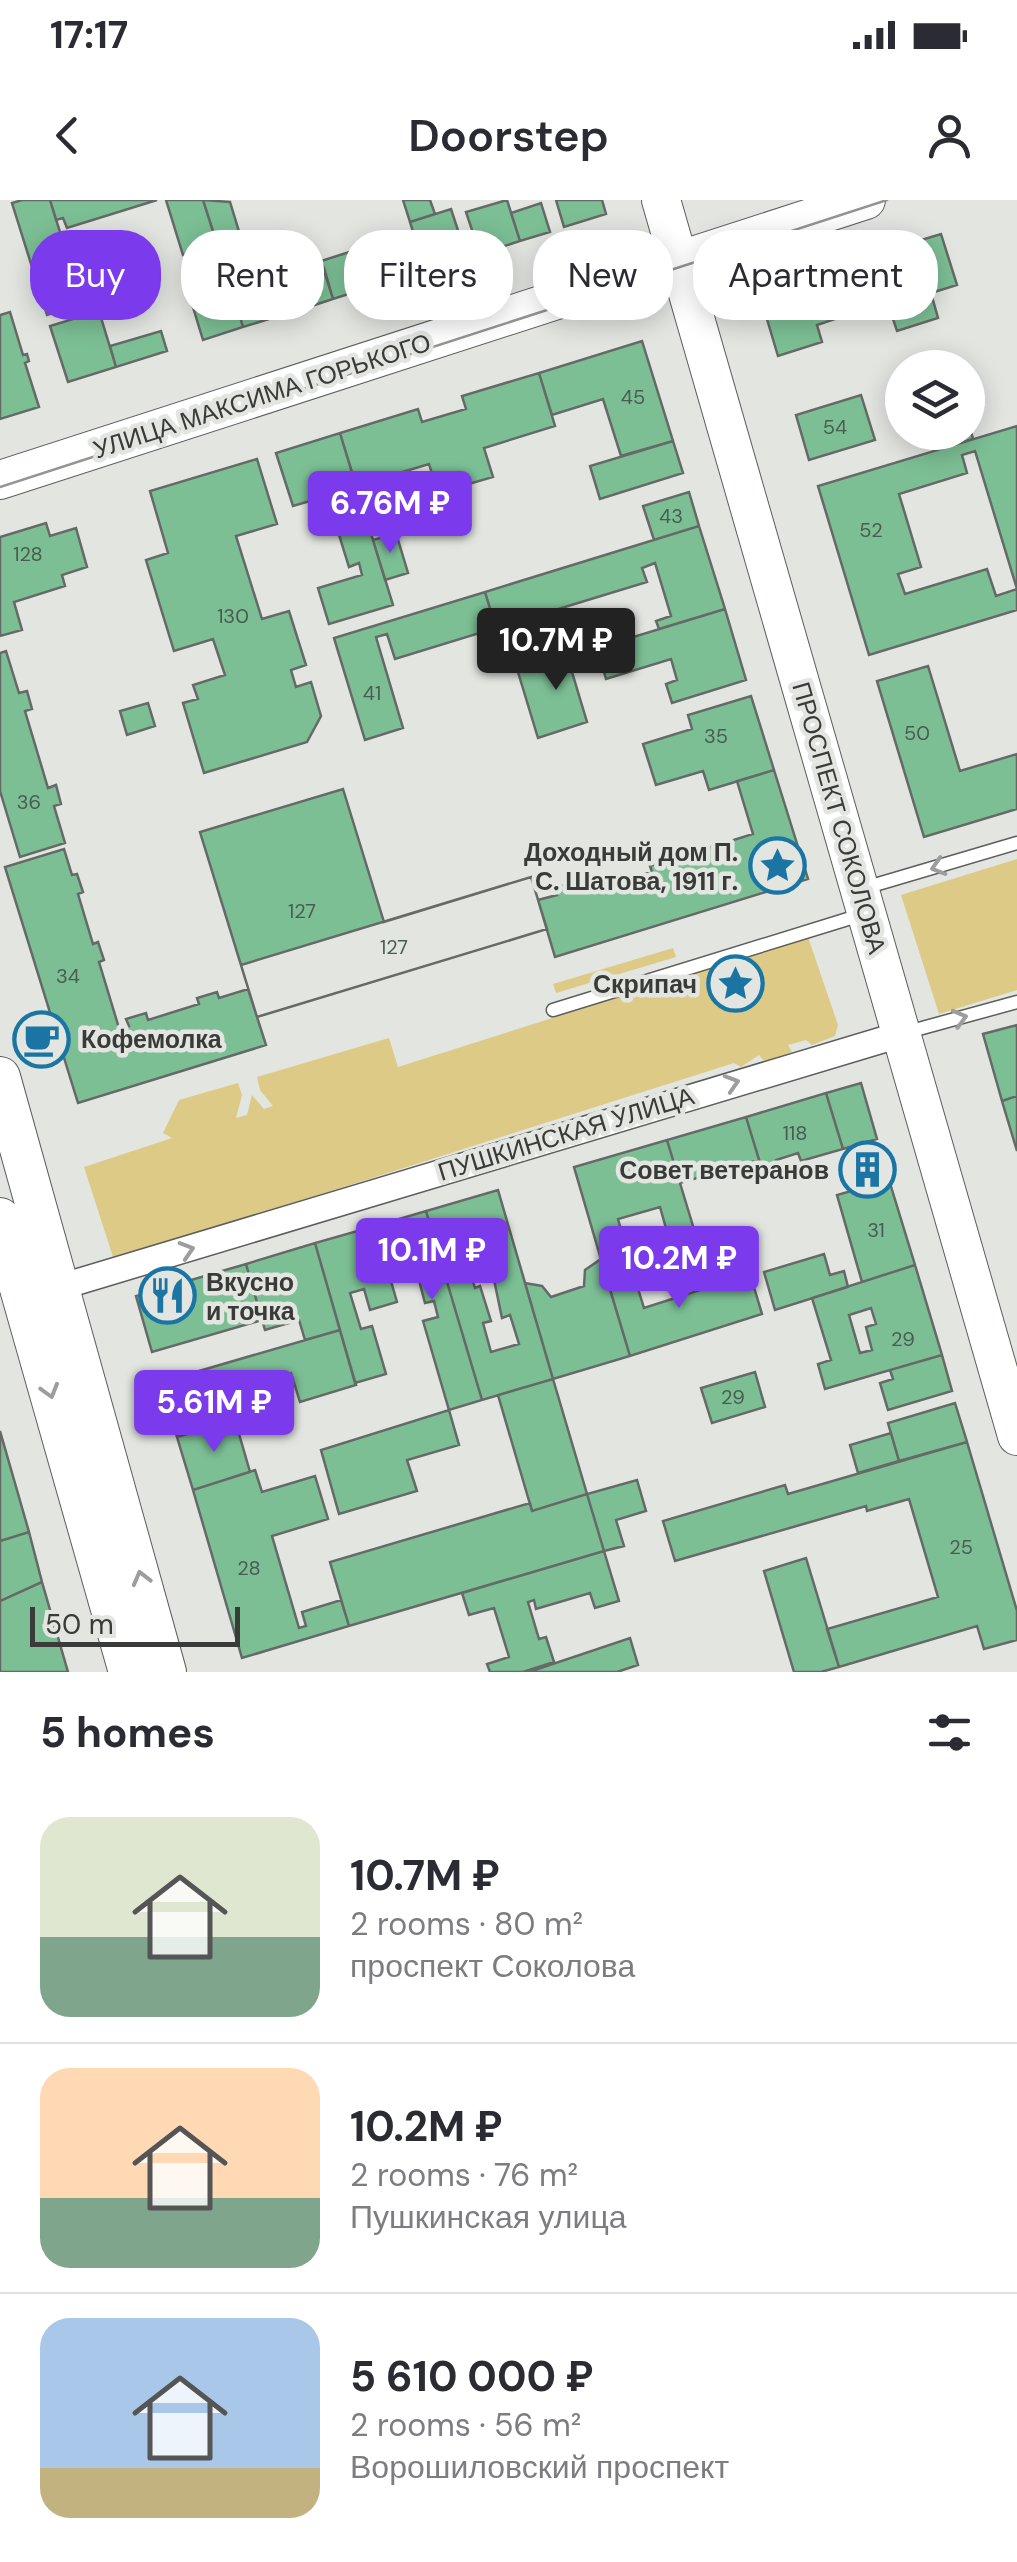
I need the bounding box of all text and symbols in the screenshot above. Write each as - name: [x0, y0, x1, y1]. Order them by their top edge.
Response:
- text: 17:17: [50, 10, 128, 60]
- text: Doorstep: [408, 106, 609, 165]
- icon: back: [40, 108, 95, 163]
- icon: person: [922, 108, 977, 163]
- chip: Buy: [30, 230, 161, 320]
- chip: Rent: [181, 230, 324, 320]
- chip: Filters: [344, 230, 513, 320]
- chip: New: [533, 230, 673, 320]
- chip: Apartment: [693, 230, 938, 320]
- street label: УЛИЦА МАКСИМА ГОРЬКОГО: [89, 326, 435, 466]
- map controls: [885, 350, 985, 450]
- button: layers: [885, 350, 985, 450]
- house number: 45: [621, 384, 645, 410]
- house number: 54: [823, 414, 847, 440]
- pin: 6.76M ₽: [298, 471, 482, 556]
- text: 6.76M ₽: [330, 482, 450, 524]
- house number: 43: [659, 503, 683, 529]
- house number: 52: [859, 517, 883, 543]
- house number: 128: [13, 541, 43, 567]
- house number: 130: [217, 603, 249, 629]
- pin: 10.7M ₽: [464, 608, 648, 693]
- text: 10.7M ₽: [499, 619, 613, 661]
- street label: ПРОСПЕКТ СОКОЛОВА: [784, 678, 894, 958]
- house number: 41: [363, 680, 381, 706]
- house number: 50: [904, 720, 930, 746]
- house number: 35: [704, 723, 728, 749]
- house number: 36: [17, 789, 41, 815]
- place label: Доходный дом П. С. Шатова, 1911 г.: [524, 836, 738, 898]
- place icon: Доходный дом П. С. Шатова, 1911 г.: [747, 836, 807, 896]
- one-way arrow: [930, 855, 947, 876]
- house number: 127: [288, 898, 316, 924]
- house number: 127: [380, 934, 408, 960]
- place icon: Скрипач: [706, 954, 766, 1014]
- house number: 34: [56, 963, 80, 989]
- place label: Скрипач: [593, 968, 697, 1001]
- one-way arrow: [950, 1008, 968, 1029]
- cafe icon: Кофемолка: [12, 1009, 72, 1069]
- place label: Кофемолка: [81, 1023, 223, 1056]
- one-way arrow: [723, 1074, 740, 1095]
- street label: ПУШКИНСКАЯ УЛИЦА: [434, 1079, 698, 1189]
- house number: 118: [783, 1120, 807, 1146]
- building icon: Совет ветеранов: [838, 1140, 898, 1200]
- place label: Совет ветеранов: [619, 1154, 829, 1187]
- house number: 31: [867, 1217, 885, 1243]
- pin: 10.1M ₽: [340, 1218, 524, 1303]
- pin: 10.2M ₽: [587, 1226, 771, 1311]
- text: 10.1M ₽: [378, 1229, 486, 1271]
- text: 10.2M ₽: [621, 1237, 737, 1279]
- one-way arrow: [178, 1241, 195, 1262]
- restaurant icon: Вкусно и точка: [137, 1266, 197, 1326]
- place label: Вкусно и точка: [206, 1266, 296, 1328]
- house number: 29: [891, 1326, 915, 1352]
- pin: 5.61M ₽: [122, 1370, 306, 1455]
- text: 5.61M ₽: [156, 1381, 272, 1423]
- one-way arrow: [38, 1382, 59, 1399]
- house number: 29: [721, 1384, 745, 1410]
- house number: 25: [949, 1534, 973, 1560]
- house number: 28: [237, 1555, 261, 1581]
- one-way arrow: [131, 1570, 152, 1587]
- scale bar: [30, 1602, 240, 1646]
- text: 50 m: [45, 1606, 114, 1643]
- text: 5 homes: [40, 1705, 215, 1760]
- icon: filters: [922, 1705, 977, 1760]
- text: 10.7M ₽: [350, 1848, 500, 1903]
- icon: home: [120, 1857, 240, 1977]
- text: 2 rooms · 80 m²: [350, 1903, 583, 1945]
- text: проспект Соколова: [350, 1945, 635, 1987]
- text: 10.2M ₽: [350, 2099, 503, 2154]
- icon: home: [120, 2108, 240, 2228]
- text: 2 rooms · 76 m²: [350, 2154, 578, 2196]
- text: Пушкинская улица: [350, 2196, 627, 2238]
- text: 5 610 000 ₽: [350, 2349, 593, 2404]
- icon: home: [120, 2358, 240, 2478]
- text: 2 rooms · 56 m²: [350, 2404, 581, 2446]
- text: Ворошиловский проспект: [350, 2446, 729, 2488]

